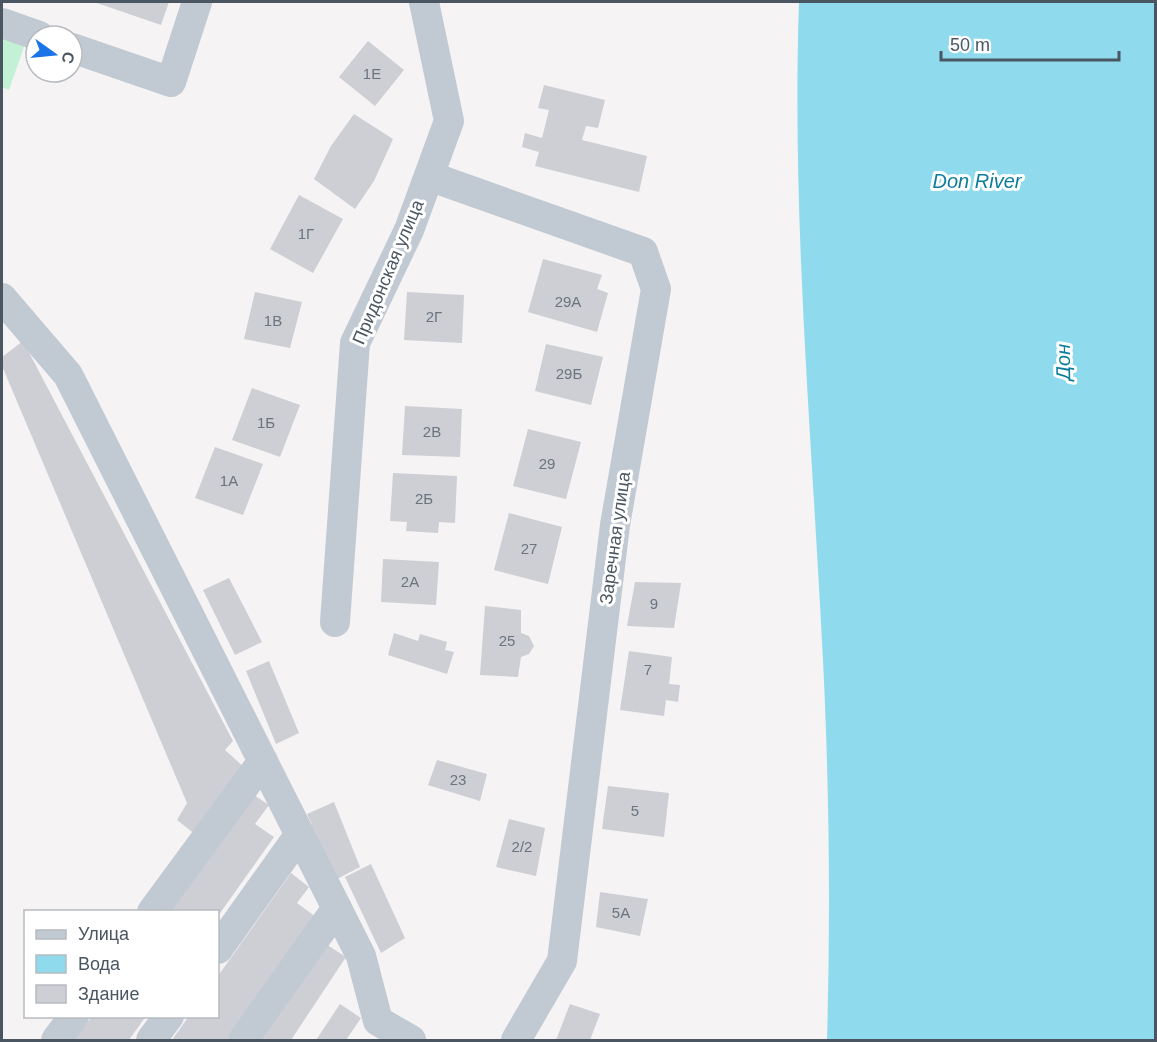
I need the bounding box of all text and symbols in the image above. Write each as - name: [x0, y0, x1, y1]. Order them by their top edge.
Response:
- north arrow: [24, 24, 84, 84]
- scale bar: [941, 24, 1120, 62]
- text: 50 m: [950, 35, 990, 55]
- text: С: [58, 50, 78, 66]
- house number: 1Е: [363, 65, 381, 82]
- water label: Don River: [933, 170, 1023, 192]
- street label: Придонская улица: [349, 196, 428, 347]
- house number: 1Г: [298, 225, 314, 242]
- house number: 29А: [555, 293, 581, 310]
- house number: 2Г: [426, 308, 442, 325]
- house number: 1В: [264, 312, 282, 329]
- water label: Дон: [1052, 344, 1074, 382]
- house number: 29Б: [556, 365, 582, 382]
- house number: 1Б: [257, 414, 275, 431]
- house number: 2В: [423, 423, 441, 440]
- house number: 29: [539, 455, 555, 472]
- street label: Заречная улица: [596, 469, 634, 606]
- house number: 1А: [220, 472, 238, 489]
- house number: 2Б: [415, 490, 433, 507]
- house number: 27: [521, 540, 537, 557]
- house number: 2А: [401, 573, 419, 590]
- house number: 9: [650, 595, 658, 612]
- house number: 25: [499, 632, 515, 649]
- house number: 7: [644, 661, 652, 678]
- house number: 23: [450, 771, 466, 788]
- house number: 5: [631, 802, 639, 819]
- house number: 2/2: [512, 838, 532, 855]
- house number: 5А: [612, 904, 630, 921]
- legend: [24, 910, 219, 1018]
- text: Улица: [78, 924, 130, 944]
- text: Вода: [78, 954, 121, 974]
- text: Здание: [78, 984, 139, 1004]

